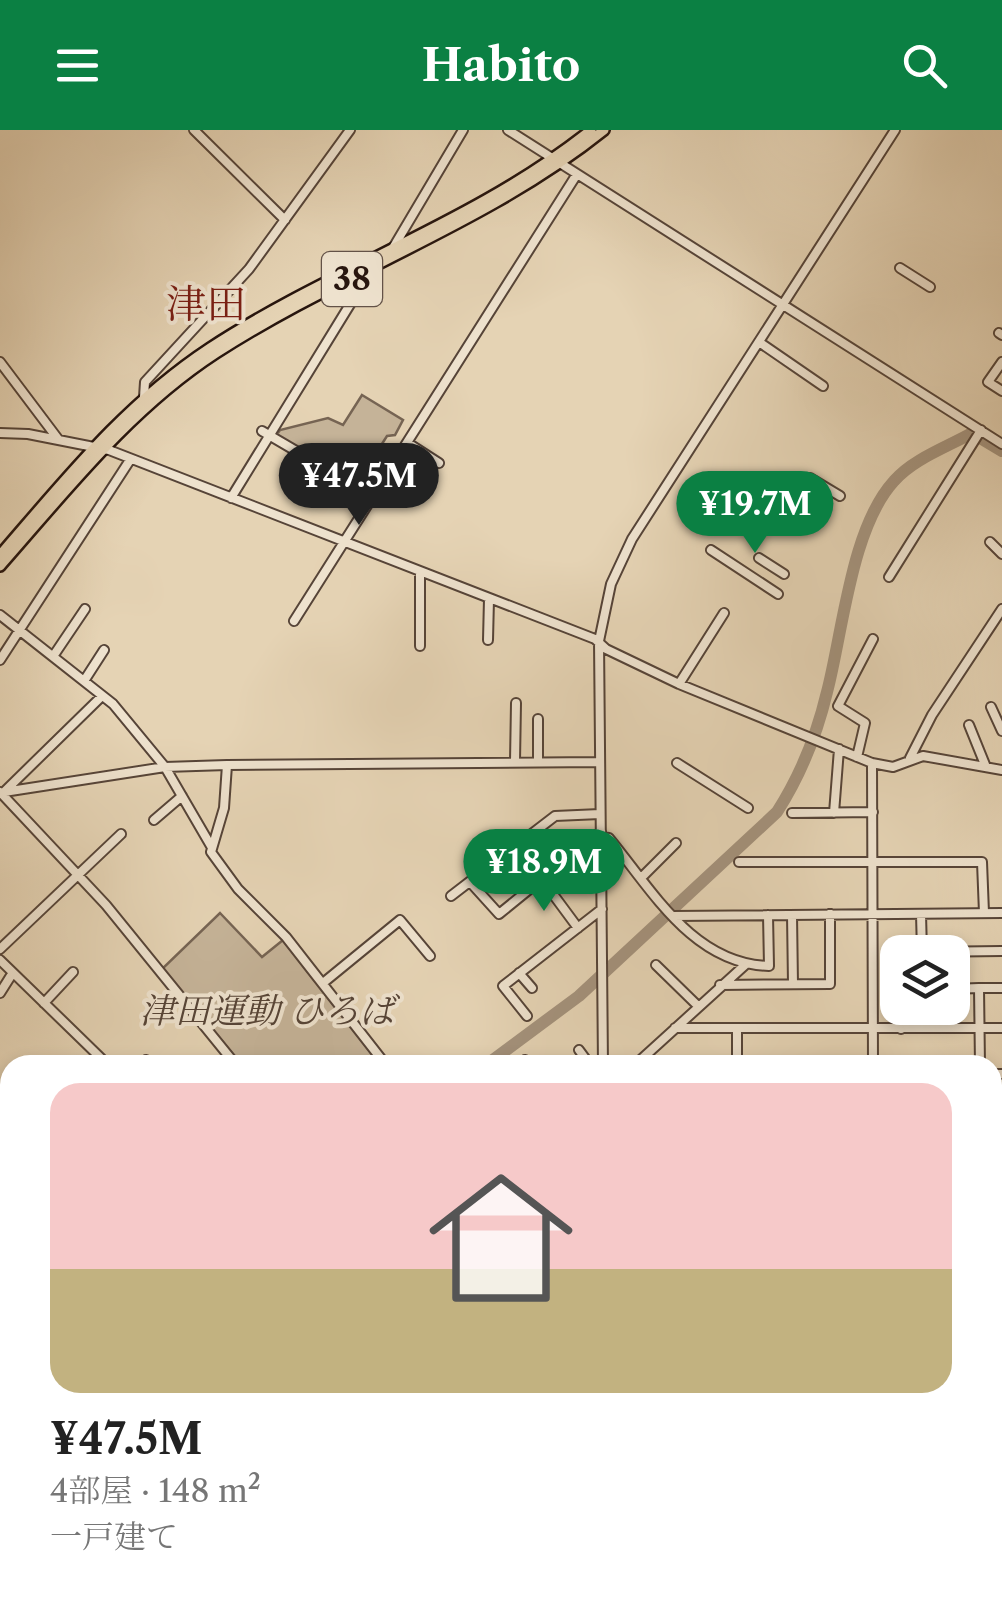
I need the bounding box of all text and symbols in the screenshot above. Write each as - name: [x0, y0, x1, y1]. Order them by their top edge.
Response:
- text: Habito: [422, 37, 580, 93]
- icon: menu: [50, 38, 105, 93]
- icon: search: [897, 38, 952, 93]
- road number: 38: [322, 252, 382, 306]
- district label: 津田: [166, 279, 246, 328]
- pin: ¥47.5M: [278, 443, 440, 528]
- text: ¥47.5M: [301, 456, 417, 495]
- pin: ¥19.7M: [674, 471, 836, 556]
- text: ¥19.7M: [698, 484, 812, 523]
- pin: ¥18.9M: [463, 829, 625, 914]
- text: ¥18.9M: [485, 842, 603, 881]
- map controls: [880, 935, 970, 1025]
- button: layers: [880, 935, 970, 1025]
- park label: 津田運動 ひろば: [140, 989, 400, 1032]
- icon: home: [411, 1148, 591, 1328]
- text: ¥47.5M: [50, 1413, 203, 1465]
- text: 4部屋 · 148 m²: [50, 1471, 261, 1510]
- text: 一戸建て: [50, 1517, 178, 1556]

